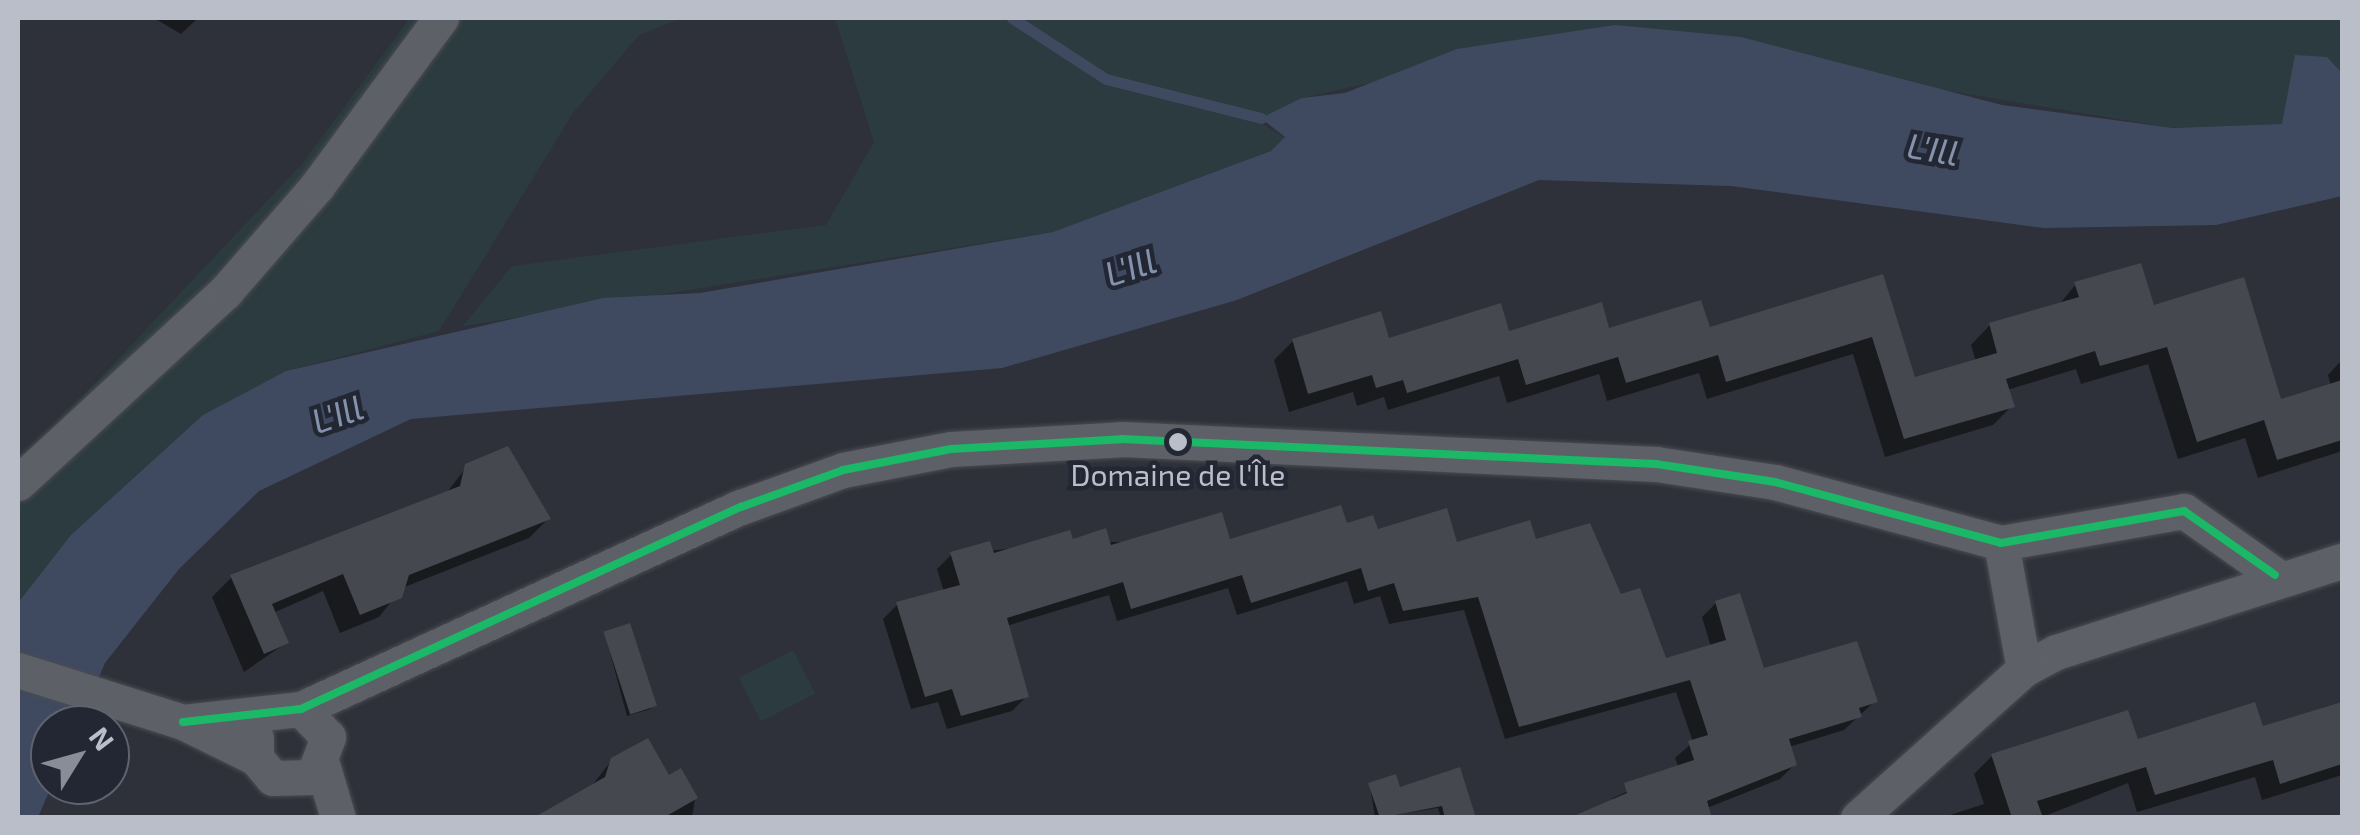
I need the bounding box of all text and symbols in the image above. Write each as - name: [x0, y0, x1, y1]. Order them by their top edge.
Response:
- water label: L'Ill: [1904, 123, 1962, 173]
- water label: L'Ill: [1099, 238, 1161, 294]
- water label: L'Ill: [306, 385, 368, 441]
- marker: Domaine de l'Île: [1168, 432, 1188, 452]
- place label: Domaine de l'Île: [1071, 456, 1285, 492]
- north arrow: [30, 705, 130, 805]
- text: N: [83, 720, 122, 756]

